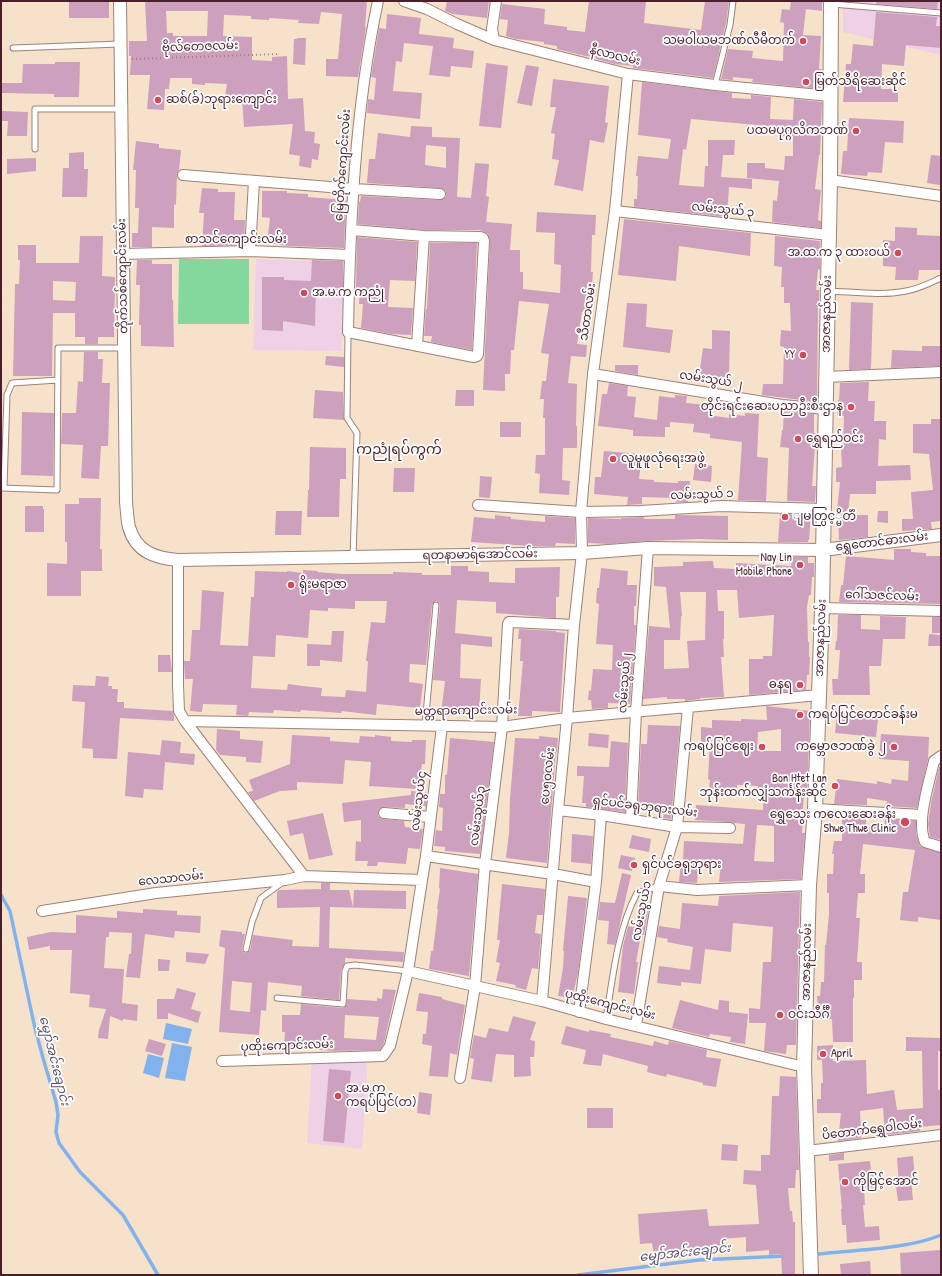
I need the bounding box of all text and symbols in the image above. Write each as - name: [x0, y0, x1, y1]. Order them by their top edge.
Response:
- place label: သမဝါယမဘဏ်လီမီတက်: [663, 34, 795, 48]
- marker: သမဝါယမဘဏ်လီမီတက်: [798, 36, 808, 46]
- street label: ဗိုလ်တေဇလမ်း: [162, 38, 238, 56]
- street label: နီလာလမ်း: [588, 43, 642, 69]
- place label: မြတ်သီရိဆေးဆိုင်: [814, 75, 907, 89]
- marker: မြတ်သီရိဆေးဆိုင်: [801, 77, 811, 87]
- place label: ဆစ်(ခ်)ဘုရားကျောင်း: [166, 93, 277, 107]
- marker: ဆစ်(ခ်)ဘုရားကျောင်း: [153, 95, 163, 105]
- street label: မြေတိုက်ကျောင်းလမ်း: [332, 108, 354, 222]
- place label: ပထမပုဂ္ဂလိကဘဏ်: [747, 124, 848, 138]
- marker: ပထမပုဂ္ဂလိကဘဏ်: [851, 126, 861, 136]
- street label: လမ်းသွယ် ၃: [691, 200, 755, 220]
- street label: တိုက်သစ်ကျောင်းလမ်း: [115, 218, 131, 334]
- street label: စာသင်ကျောင်းလမ်း: [185, 233, 287, 247]
- place label: အ.ထ.က ၃ ထားဝယ်: [787, 246, 890, 260]
- marker: အ.ထ.က ၃ ထားဝယ်: [893, 248, 903, 258]
- street label: အာဇာနည်လမ်း: [819, 275, 835, 353]
- street label: သီတာလမ်း: [577, 282, 599, 342]
- place label: အ.မ.က ကညုံ: [312, 286, 384, 300]
- marker: အ.မ.က ကညုံ: [299, 288, 309, 298]
- place label: YY: [784, 348, 795, 362]
- marker: YY: [798, 350, 808, 360]
- street label: လမ်းသွယ် ၂: [678, 368, 744, 392]
- place label: တိုင်းရင်းဆေးပညာဦးစီးဌာန: [701, 400, 843, 414]
- marker: တိုင်းရင်းဆေးပညာဦးစီးဌာန: [846, 402, 856, 412]
- place label: ရွှေရည်ဝင်း: [806, 432, 863, 446]
- marker: ရွှေရည်ဝင်း: [793, 434, 803, 444]
- district label: ကညုံရပ်ကွက်: [356, 442, 442, 458]
- place label: လူမူဖူလုံရေးအဖွဲ့: [621, 452, 705, 466]
- marker: လူမူဖူလုံရေးအဖွဲ့: [608, 454, 618, 464]
- street label: လမ်းသွယ် ၁: [670, 487, 734, 503]
- place label: ျမတ္ပြင့္မိတၱဴ: [793, 510, 856, 524]
- marker: ျမတ္ပြင့္မိတၱဴ: [780, 512, 790, 522]
- street label: ရွှေတောင်ဓားလမ်း: [835, 529, 929, 555]
- street label: ရတနာမာရ်အောင်လမ်း: [422, 547, 538, 563]
- place label: Nay Lin Mobile Phone: [736, 551, 792, 579]
- marker: Nay Lin Mobile Phone: [795, 560, 805, 570]
- place label: ရိုးမရာဇာ: [299, 578, 347, 592]
- marker: ရိုးမရာဇာ: [286, 580, 296, 590]
- street label: ဂေါ်သဇင်လမ်း: [845, 588, 919, 604]
- street label: အာဇာနည်လမ်း: [812, 599, 830, 677]
- street label: လမ်းသွယ်၂: [616, 652, 634, 714]
- place label: ဓနရ: [769, 678, 792, 692]
- marker: ဓနရ: [795, 680, 805, 690]
- street label: မတ္တရာကျောင်းလမ်း: [415, 703, 517, 719]
- place label: ကရပ်ပြင်တောင်ခန်းမ: [808, 708, 918, 722]
- marker: ကရပ်ပြင်တောင်ခန်းမ: [795, 710, 805, 720]
- place label: ကရပ်ပြင်ဈေး: [683, 740, 754, 754]
- place label: ကမ္ဘောဇဘဏ်ခွဲ ၂: [796, 740, 886, 754]
- marker: ကရပ်ပြင်ဈေး: [757, 742, 767, 752]
- marker: ကမ္ဘောဇဘဏ်ခွဲ ၂: [889, 742, 899, 752]
- street label: ပေ၅၀လမ်း: [538, 747, 558, 805]
- street label: လမ်းသွယ်၄: [408, 770, 430, 832]
- place label: Bon Htet Lan ဘုန်းထက်လျှံသင်္ကန်းဆိုင်: [700, 772, 827, 800]
- marker: Bon Htet Lan ဘုန်းထက်လျှံသင်္ကန်းဆိုင်: [830, 781, 840, 791]
- street label: လမ်းသွယ်၃: [467, 785, 489, 847]
- street label: ရှင်ပင်ခရုဘုရားလမ်း: [592, 793, 698, 821]
- place label: ရွှေသွေး ကလေးဆေးခန်း Shwe Thwe Clinic: [770, 808, 896, 836]
- marker: ရွှေသွေး ကလေးဆေးခန်း Shwe Thwe Clinic: [899, 816, 911, 828]
- place label: ရှင်ပင်ခရုဘုရား: [642, 858, 721, 872]
- marker: ရှင်ပင်ခရုဘုရား: [629, 860, 639, 870]
- street label: လေသာလမ်း: [138, 868, 204, 890]
- street label: လမ်းသွယ်၁: [629, 880, 655, 942]
- street label: အာဇာနည်လမ်း: [799, 923, 815, 1001]
- street label: ပုထိုးကျောင်းလမ်း: [563, 987, 657, 1023]
- place label: ဝင်းသီင်္ဂီ: [788, 1008, 830, 1022]
- marker: ဝင်းသီင်္ဂီ: [775, 1010, 785, 1020]
- water label: မျှော်အင်းချောင်း: [35, 1015, 73, 1107]
- street label: ပုထိုးကျောင်းလမ်း: [240, 1037, 334, 1055]
- place label: April: [831, 1047, 852, 1061]
- marker: April: [818, 1049, 828, 1059]
- place label: အ.မ.က ကရပ်ပြင်(တ): [346, 1082, 416, 1110]
- marker: အ.မ.က ကရပ်ပြင်(တ): [333, 1091, 343, 1101]
- street label: ပိတောက်ရွှေဝါလမ်း: [821, 1117, 923, 1143]
- place label: ကိုမြင့်အောင်: [853, 1175, 919, 1189]
- marker: ကိုမြင့်အောင်: [840, 1177, 850, 1187]
- water label: မျှော်အင်းချောင်း: [638, 1240, 732, 1266]

